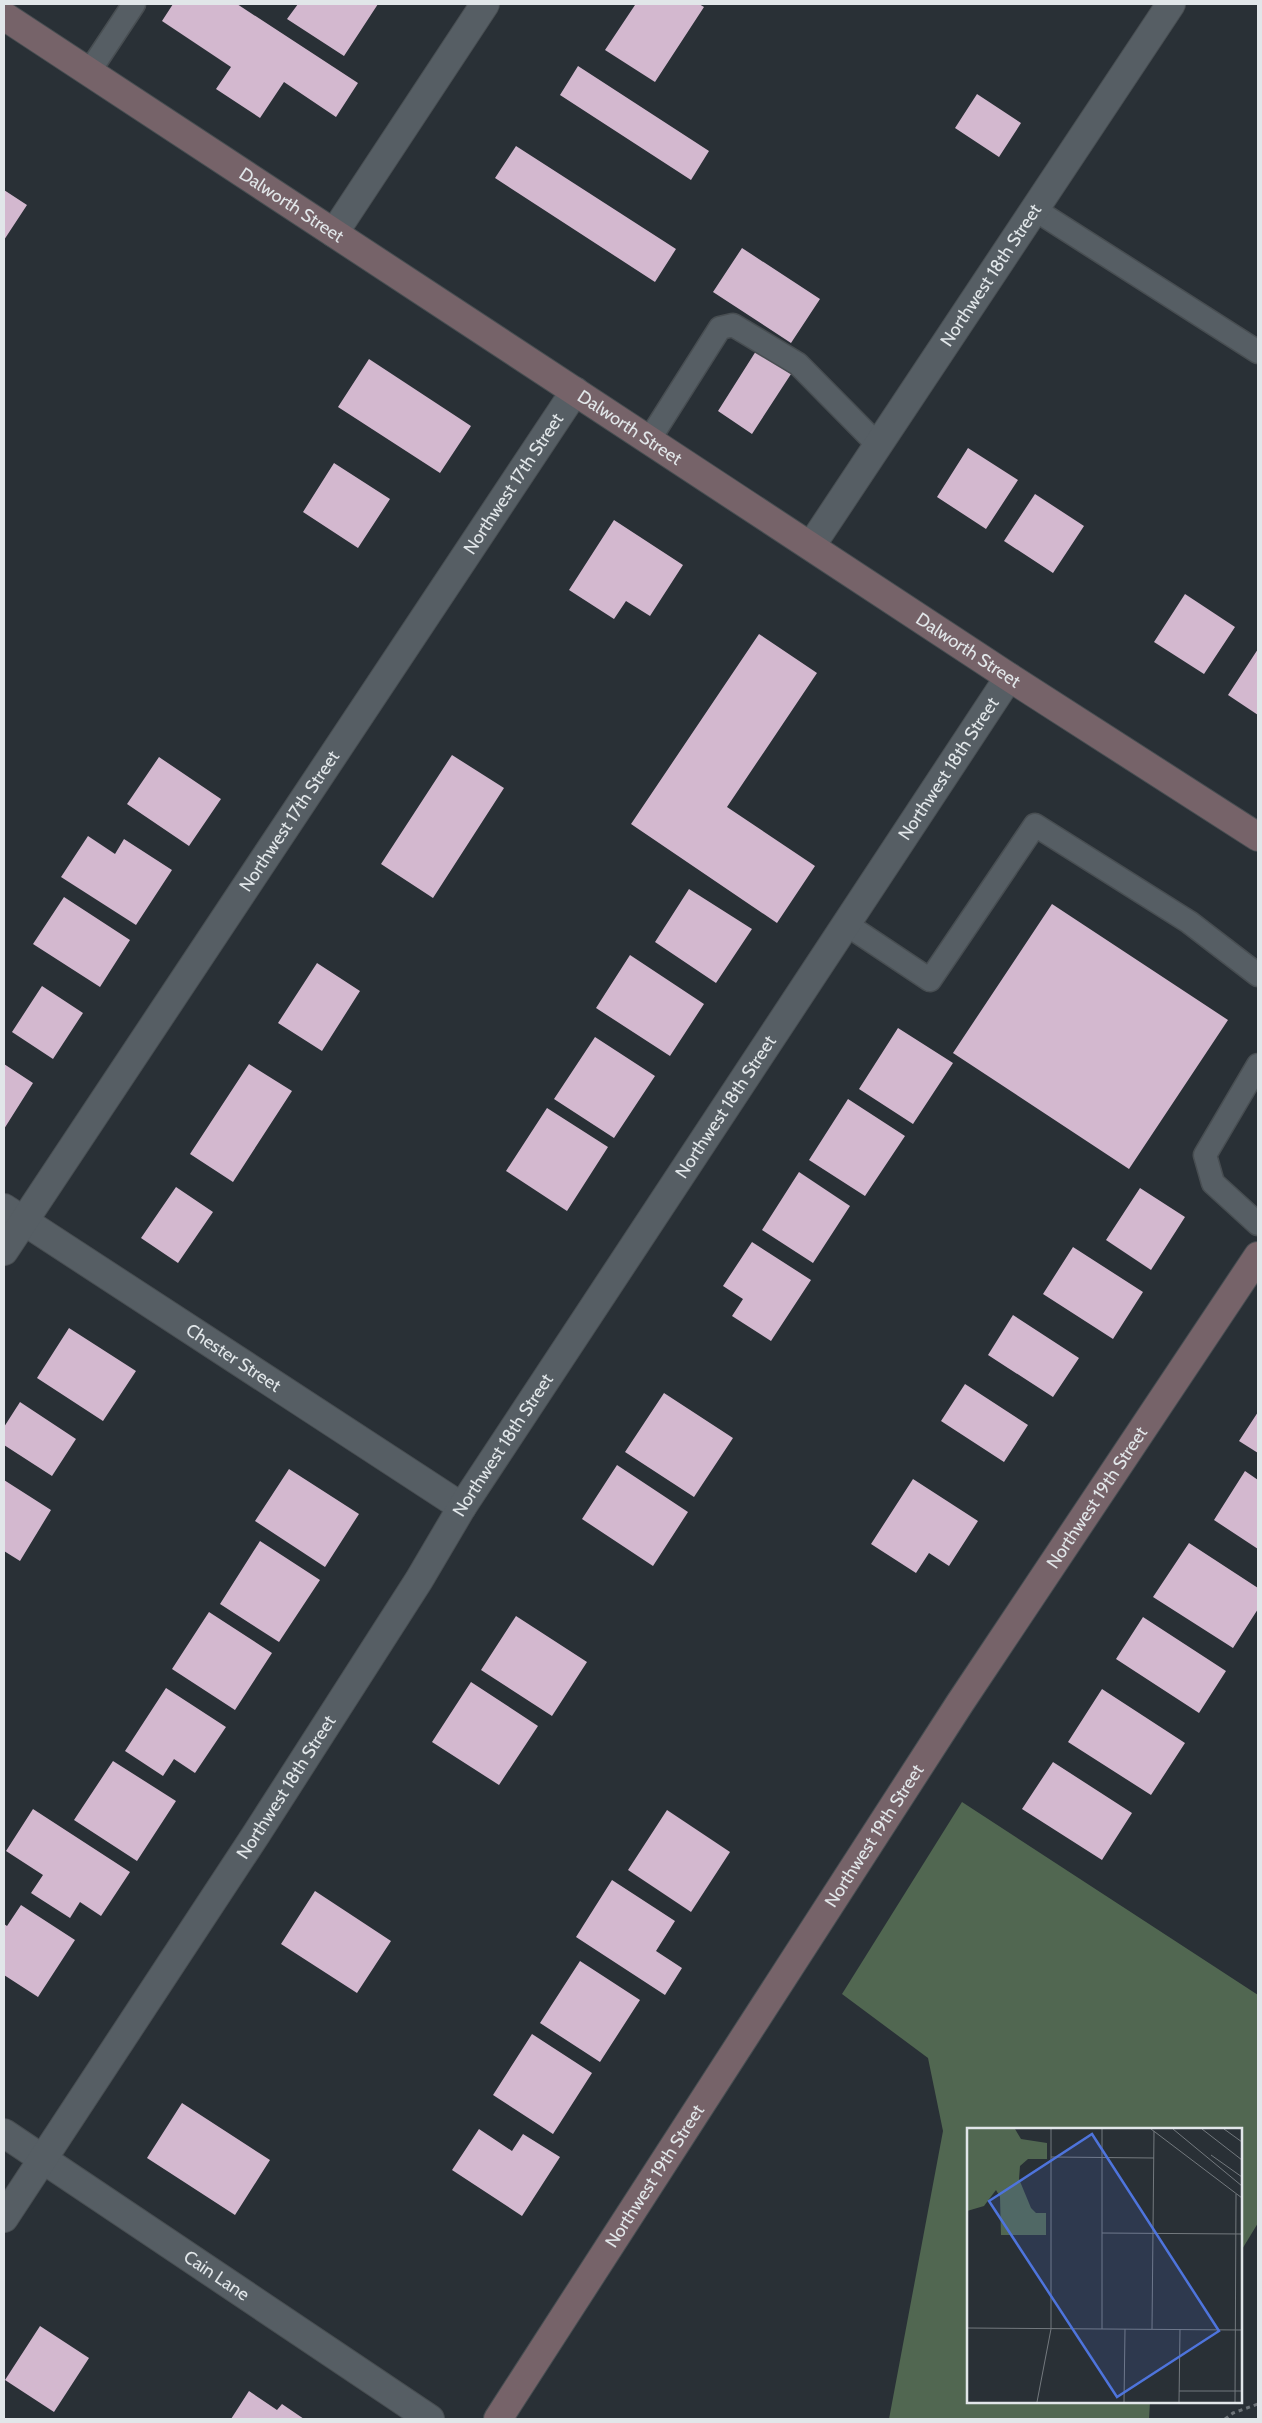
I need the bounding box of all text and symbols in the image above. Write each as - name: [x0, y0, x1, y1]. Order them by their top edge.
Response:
- street label: Dalworth Street: [235, 163, 348, 247]
- street label: Northwest 18th Street: [936, 200, 1046, 351]
- street label: Dalworth Street: [573, 385, 686, 470]
- street label: Northwest 17th Street: [459, 409, 568, 558]
- street label: Dalworth Street: [912, 608, 1025, 692]
- street label: Northwest 18th Street: [894, 693, 1004, 844]
- street label: Northwest 17th Street: [235, 746, 344, 896]
- street label: Northwest 18th Street: [671, 1031, 781, 1182]
- street label: Chester Street: [182, 1319, 285, 1397]
- street label: Northwest 18th Street: [448, 1369, 558, 1520]
- street label: Northwest 19th Street: [1042, 1422, 1152, 1573]
- street label: Northwest 18th Street: [232, 1711, 340, 1863]
- street label: Northwest 19th Street: [820, 1760, 928, 1911]
- street label: Northwest 19th Street: [600, 2101, 709, 2252]
- inset map: [967, 2128, 1242, 2403]
- street label: Cain Lane: [179, 2246, 254, 2306]

